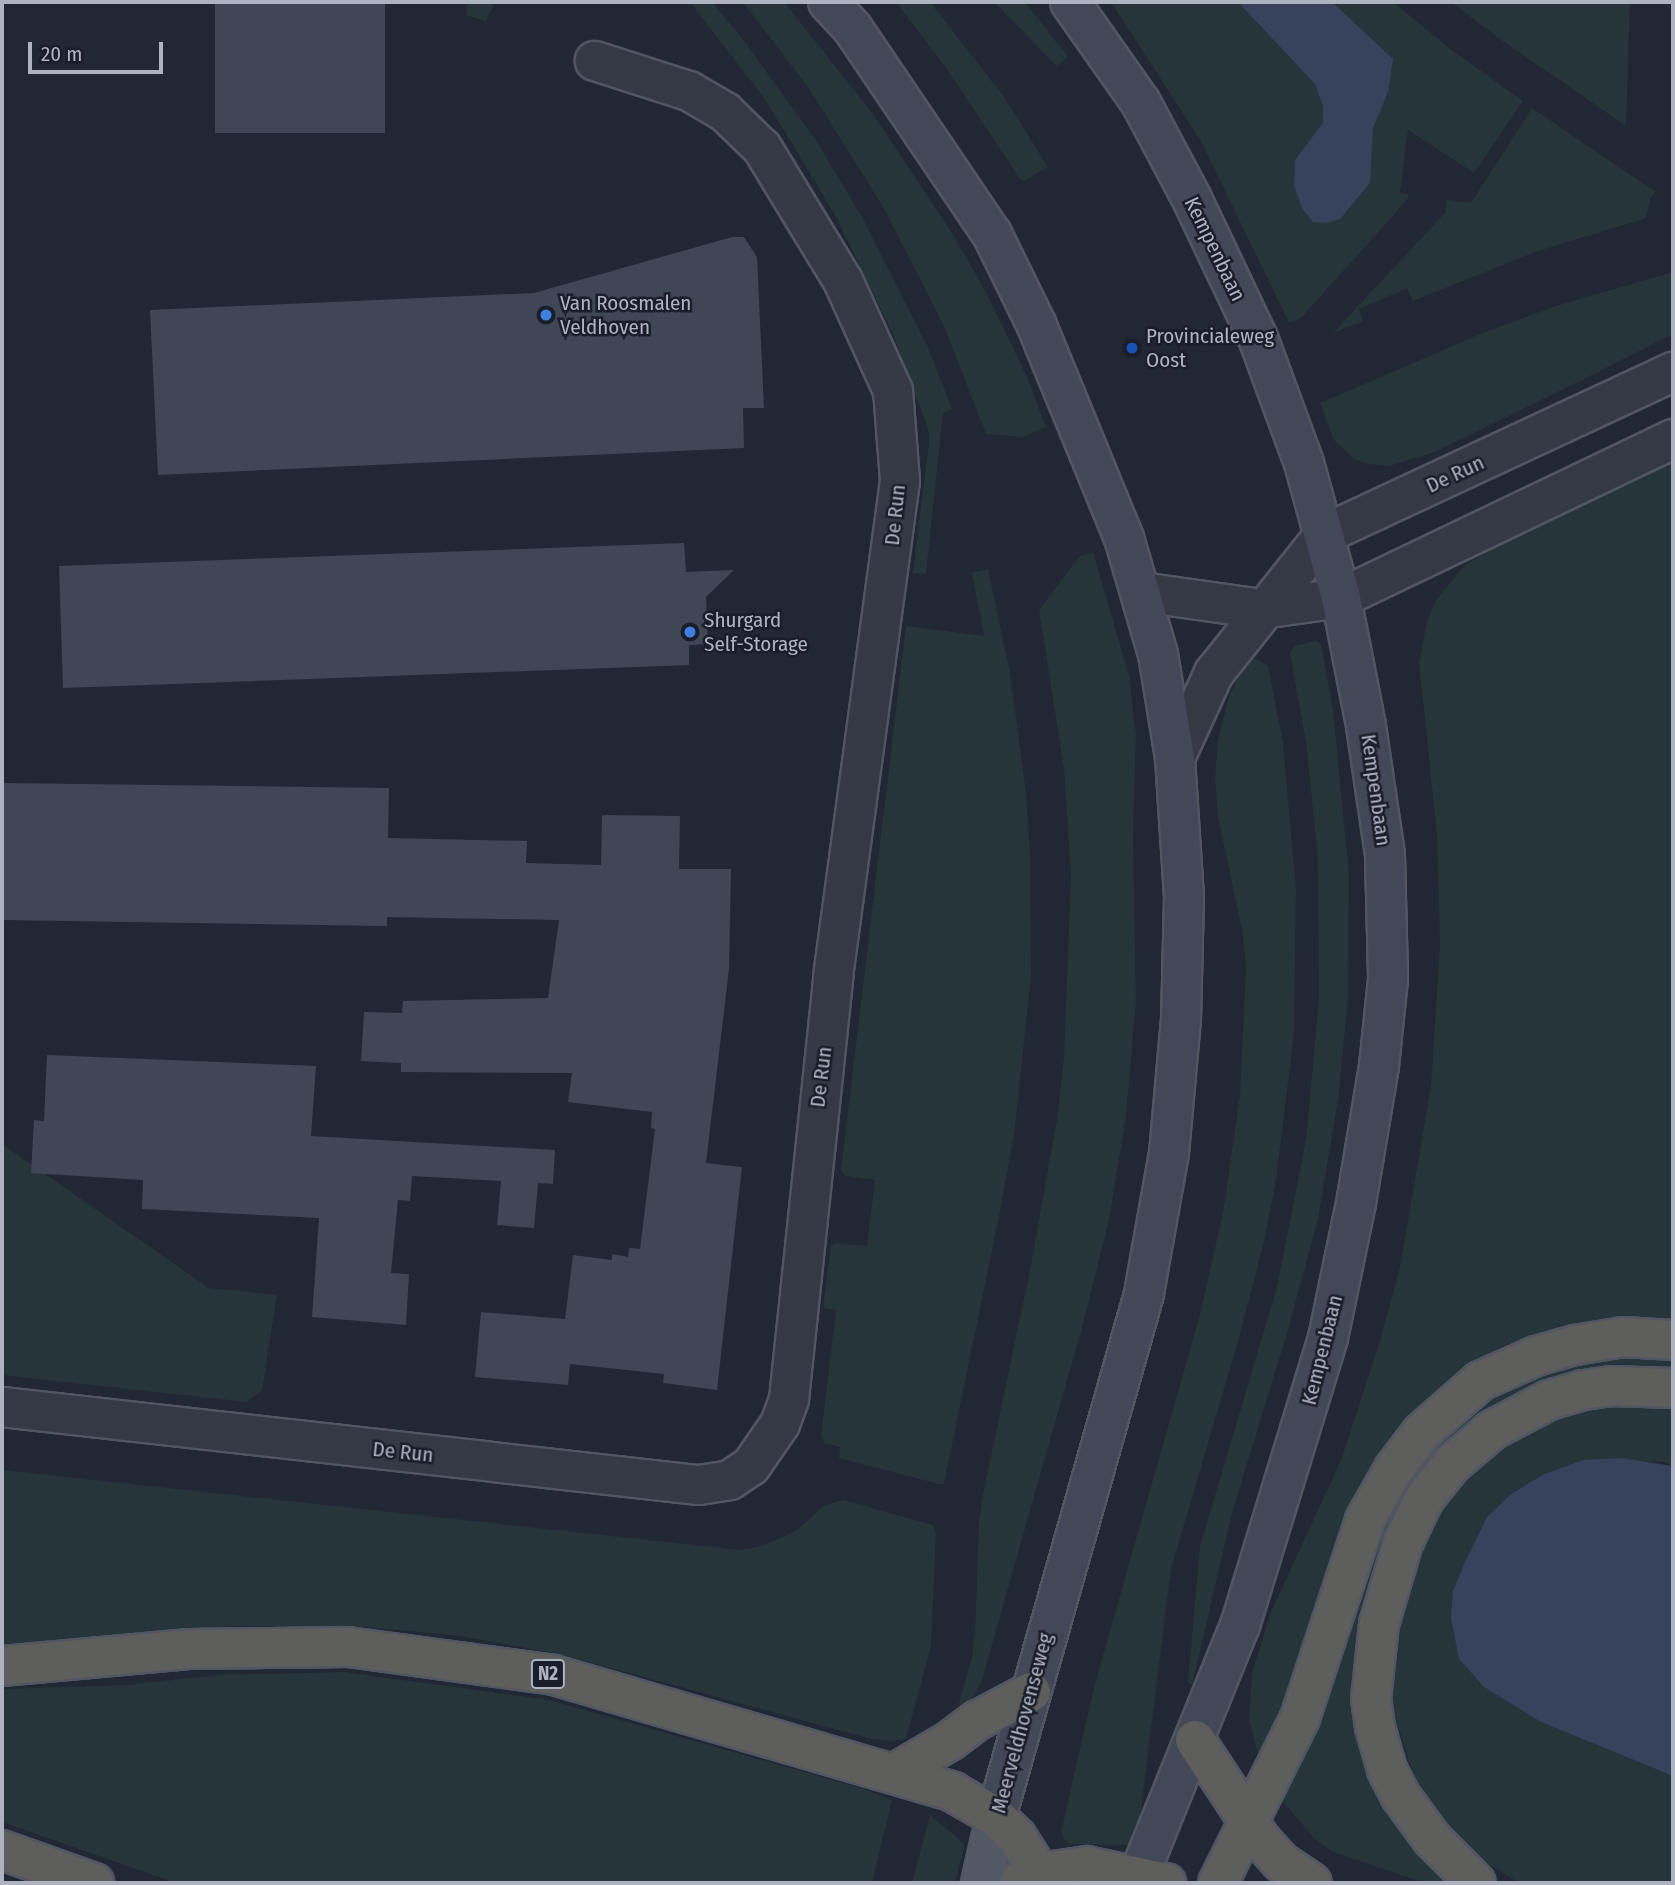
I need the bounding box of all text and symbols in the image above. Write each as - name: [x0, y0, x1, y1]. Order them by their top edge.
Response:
- scale bar: [32, 28, 166, 72]
- text: 20 m: [41, 41, 82, 67]
- street label: Kempenbaan: [1179, 193, 1251, 305]
- place label: Van Roosmalen Veldhoven: [560, 290, 691, 340]
- marker: Van Roosmalen Veldhoven: [538, 307, 554, 323]
- place label: Provincialeweg Oost: [1146, 323, 1274, 373]
- marker: Provincialeweg Oost: [1124, 340, 1140, 356]
- street label: De Run: [1422, 450, 1488, 498]
- street label: De Run: [879, 483, 911, 547]
- place label: Shurgard Self-Storage: [704, 607, 808, 657]
- marker: Shurgard Self-Storage: [682, 624, 698, 640]
- street label: Kempenbaan: [1356, 733, 1396, 847]
- street label: De Run: [805, 1045, 837, 1109]
- street label: Kempenbaan: [1296, 1292, 1348, 1408]
- street label: De Run: [371, 1436, 435, 1468]
- street label: Meerveldhovenseweg: [986, 1630, 1058, 1816]
- road number: N2: [530, 1658, 566, 1690]

